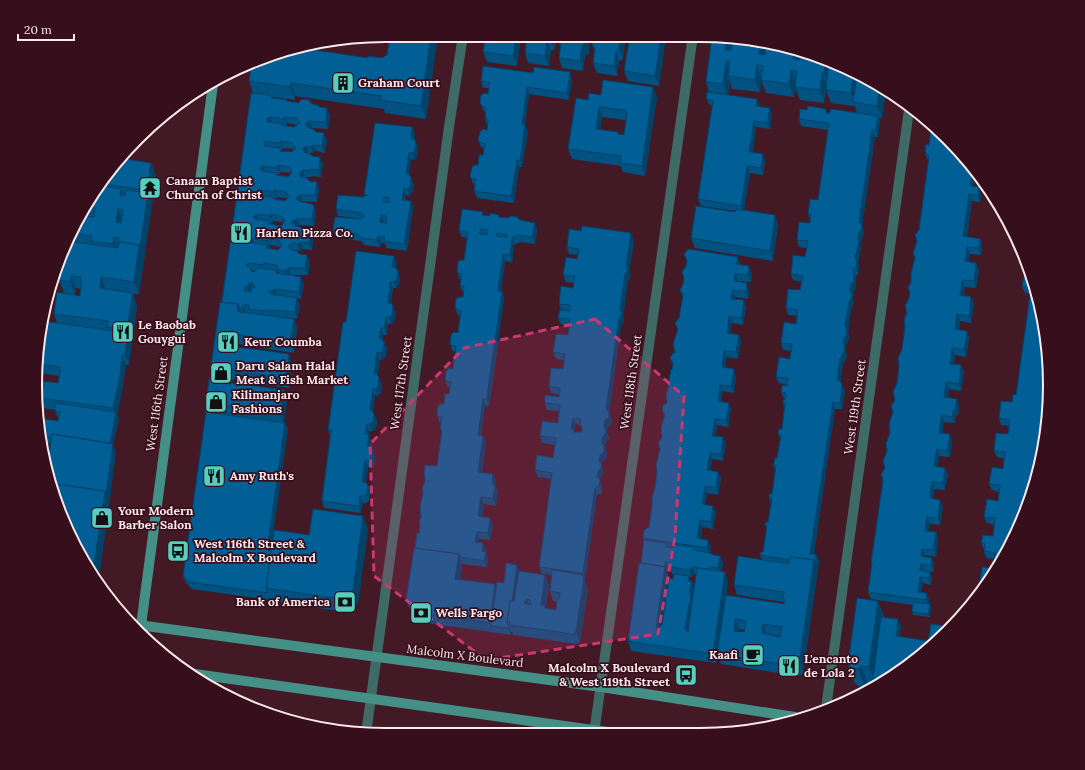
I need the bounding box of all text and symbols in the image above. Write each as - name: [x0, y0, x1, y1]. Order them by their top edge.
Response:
- scale bar: [18, 16, 74, 42]
- text: 20 m: [24, 22, 52, 37]
- building icon: Graham Court: [330, 70, 356, 96]
- place label: Graham Court: [358, 75, 441, 90]
- place label: Canaan Baptist Church of Christ: [166, 173, 263, 202]
- temple icon: Canaan Baptist Church of Christ: [137, 175, 163, 201]
- restaurant icon: Harlem Pizza Co.: [228, 220, 254, 246]
- place label: Harlem Pizza Co.: [256, 225, 353, 240]
- place label: Le Baobab Gouygui: [138, 317, 196, 346]
- restaurant icon: Le Baobab Gouygui: [110, 319, 136, 345]
- restaurant icon: Keur Coumba: [215, 329, 241, 355]
- street label: West 118th Street: [616, 333, 645, 430]
- place label: Keur Coumba: [244, 334, 322, 349]
- street label: West 117th Street: [386, 335, 415, 431]
- street label: West 116th Street: [142, 355, 171, 453]
- place label: Daru Salam Halal Meat & Fish Market: [236, 358, 349, 387]
- street label: West 119th Street: [840, 358, 869, 456]
- shop icon: Daru Salam Halal Meat & Fish Market: [208, 360, 234, 386]
- place label: Kilimanjaro Fashions: [232, 387, 300, 416]
- shop icon: Kilimanjaro Fashions: [203, 389, 229, 415]
- restaurant icon: Amy Ruth's: [201, 463, 227, 489]
- place label: Amy Ruth's: [230, 468, 294, 483]
- place label: Your Modern Barber Salon: [118, 503, 194, 532]
- shop icon: Your Modern Barber Salon: [89, 505, 115, 531]
- place label: West 116th Street & Malcolm X Boulevard: [194, 536, 316, 565]
- bus stop icon: West 116th Street & Malcolm X Boulevard: [165, 538, 191, 564]
- bank icon: Bank of America: [332, 589, 358, 615]
- place label: Bank of America: [236, 594, 331, 609]
- bank icon: Wells Fargo: [408, 600, 434, 626]
- place label: Wells Fargo: [436, 605, 502, 620]
- street label: Malcolm X Boulevard: [406, 641, 524, 670]
- cafe icon: Kaafi: [740, 642, 766, 668]
- place label: Kaafi: [709, 647, 738, 662]
- place label: L'encanto de Lola 2: [804, 651, 858, 680]
- restaurant icon: L'encanto de Lola 2: [776, 653, 802, 679]
- place label: Malcolm X Boulevard & West 119th Street: [548, 660, 671, 689]
- bus stop icon: Malcolm X Boulevard & West 119th Street: [673, 662, 699, 688]

